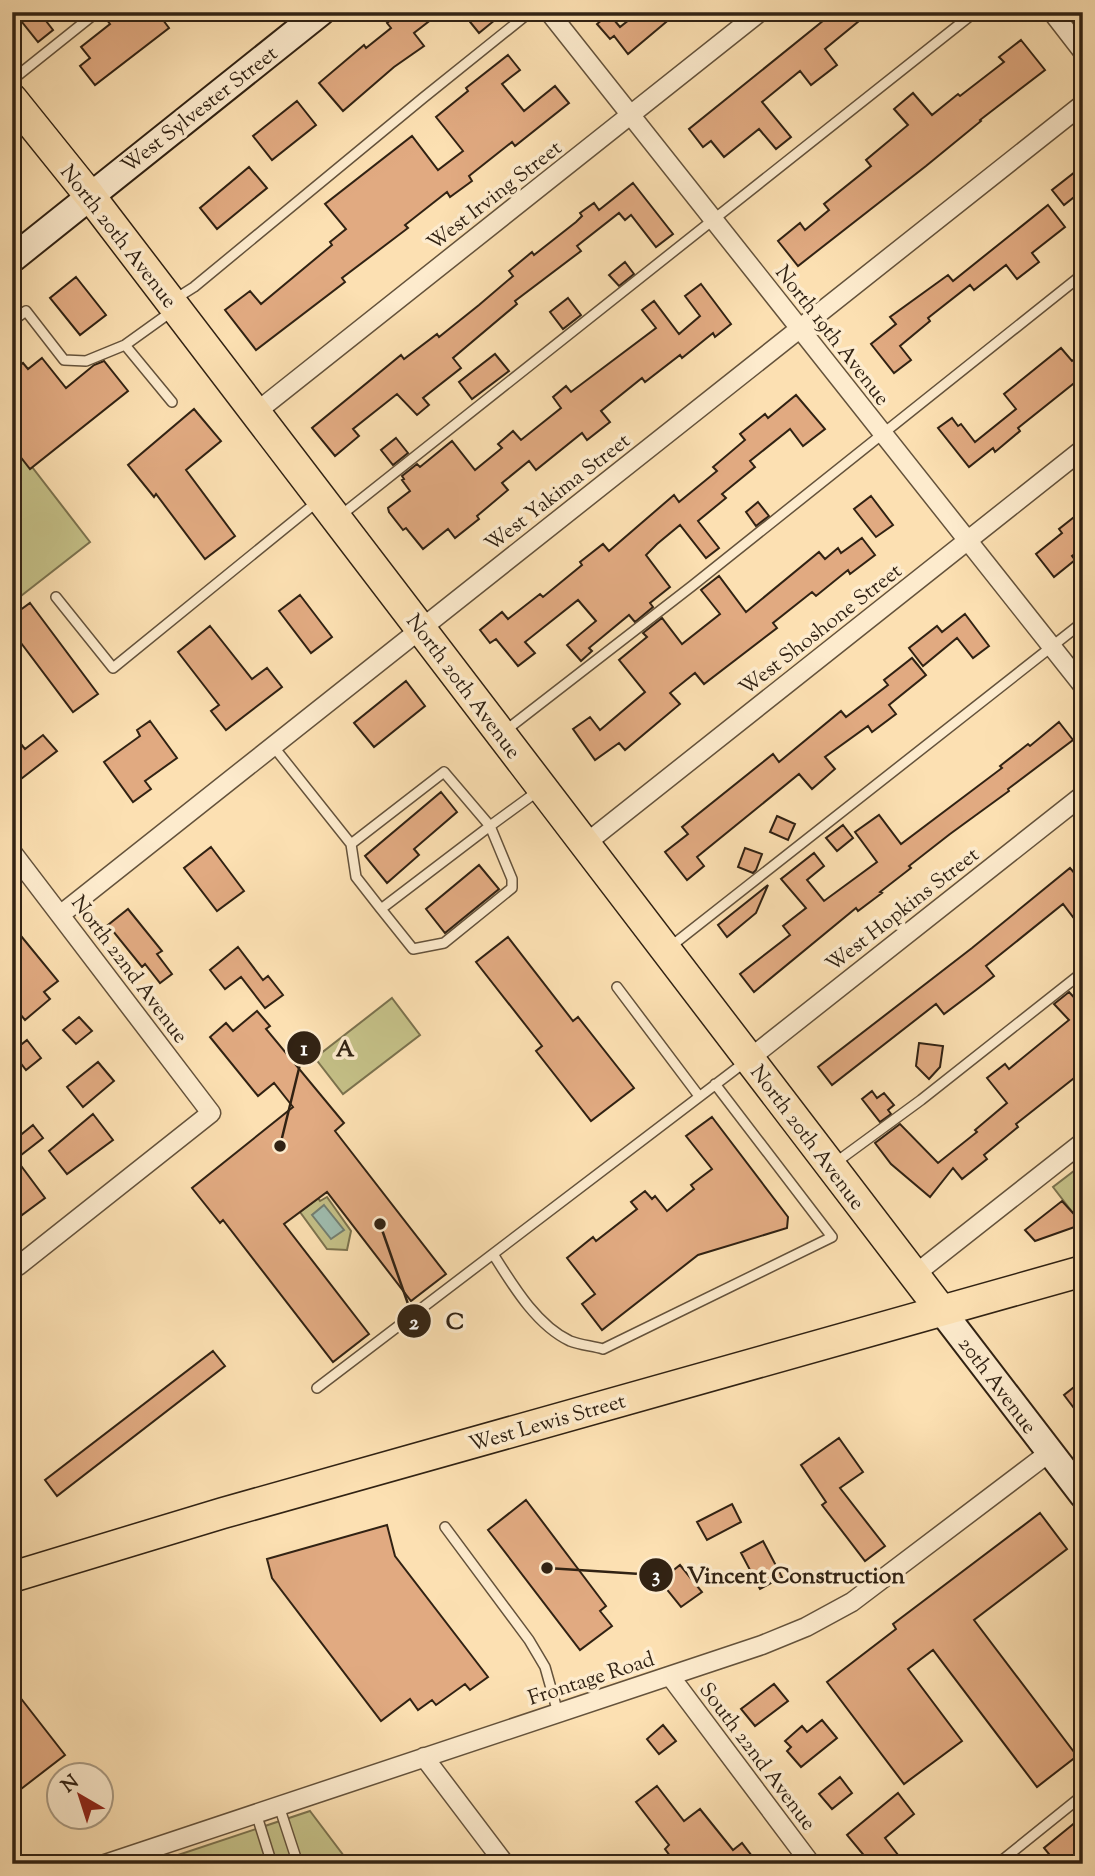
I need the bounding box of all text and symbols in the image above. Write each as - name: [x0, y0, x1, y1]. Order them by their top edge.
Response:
- street label: West Sylvester Street: [116, 40, 285, 181]
- street label: West Irving Street: [421, 134, 569, 259]
- street label: North 20th Avenue: [52, 159, 183, 315]
- street label: North 19th Avenue: [767, 260, 896, 413]
- street label: West Yakima Street: [479, 427, 637, 560]
- street label: West Shoshone Street: [733, 557, 909, 704]
- street label: North 20th Avenue: [398, 608, 527, 766]
- street label: West Hopkins Street: [820, 841, 986, 980]
- street label: North 22nd Avenue: [63, 890, 194, 1050]
- callout: A: [287, 1026, 368, 1070]
- text: A: [336, 1034, 355, 1067]
- text: 1: [300, 1035, 308, 1065]
- street label: North 20th Avenue: [742, 1059, 871, 1217]
- callout: C: [397, 1299, 478, 1343]
- text: C: [446, 1307, 464, 1340]
- text: 2: [409, 1309, 419, 1339]
- street label: 20th Avenue: [950, 1331, 1043, 1441]
- street label: West Lewis Street: [466, 1387, 629, 1461]
- callout: Vincent Construction: [638, 1553, 919, 1597]
- text: Vincent Construction: [687, 1561, 905, 1594]
- text: 3: [652, 1562, 660, 1592]
- street label: Frontage Road: [525, 1645, 659, 1714]
- street label: South 22nd Avenue: [691, 1677, 822, 1837]
- north arrow: [46, 1760, 116, 1830]
- text: N: [56, 1769, 85, 1800]

